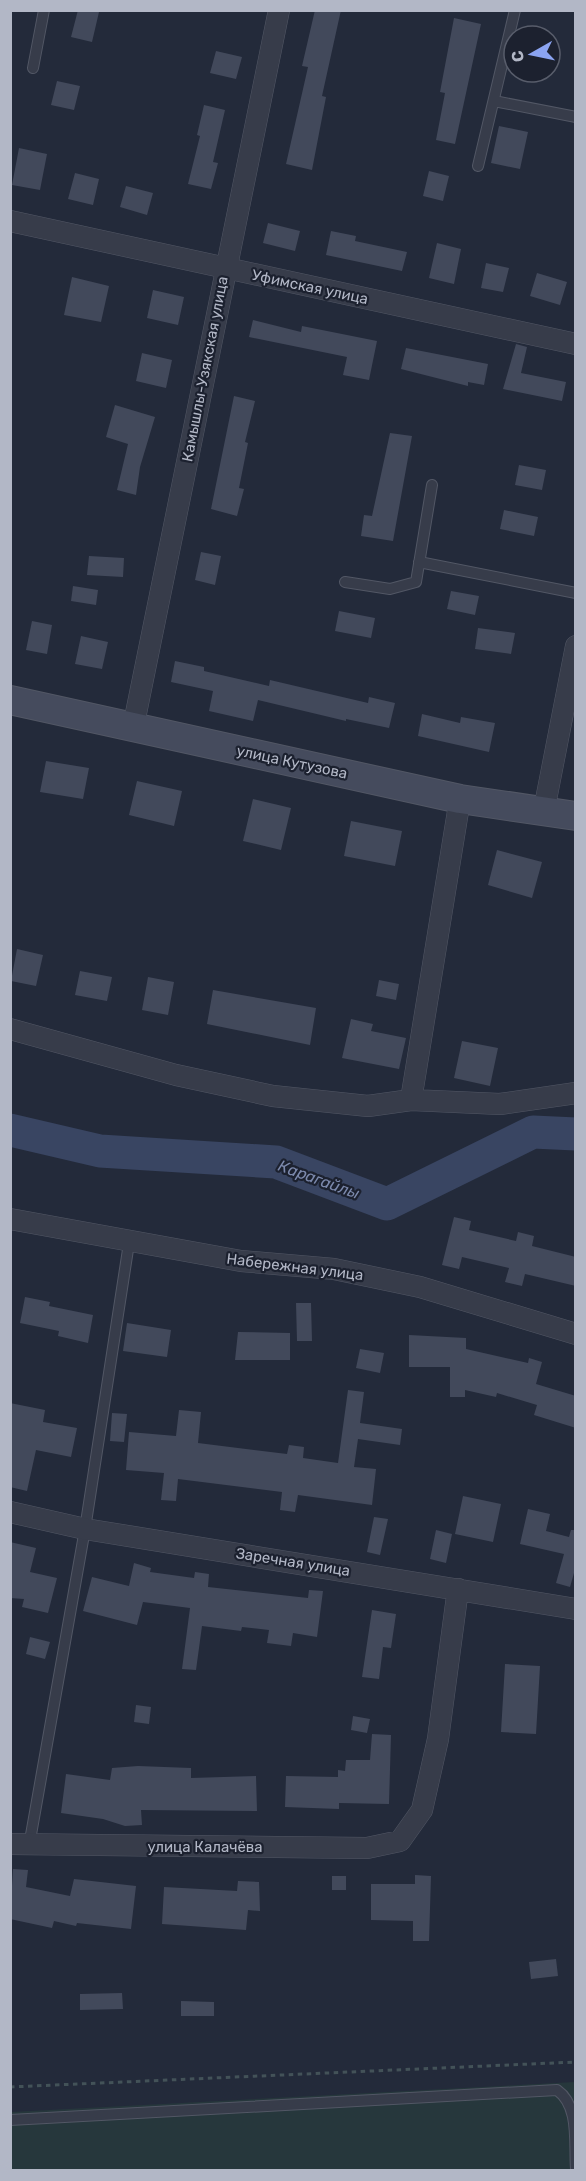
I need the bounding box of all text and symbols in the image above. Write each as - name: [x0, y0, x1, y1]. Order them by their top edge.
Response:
- north arrow: [502, 24, 562, 84]
- text: С: [507, 49, 528, 63]
- street label: Уфимская улица: [250, 266, 370, 308]
- street label: Камышлы-Узякская улица: [178, 275, 232, 463]
- street label: улица Кутузова: [235, 741, 349, 783]
- water label: Карагайлы: [276, 1156, 362, 1203]
- street label: Набережная улица: [225, 1250, 365, 1284]
- street label: Заречная улица: [235, 1544, 351, 1580]
- street label: улица Калачёва: [147, 1838, 263, 1856]

